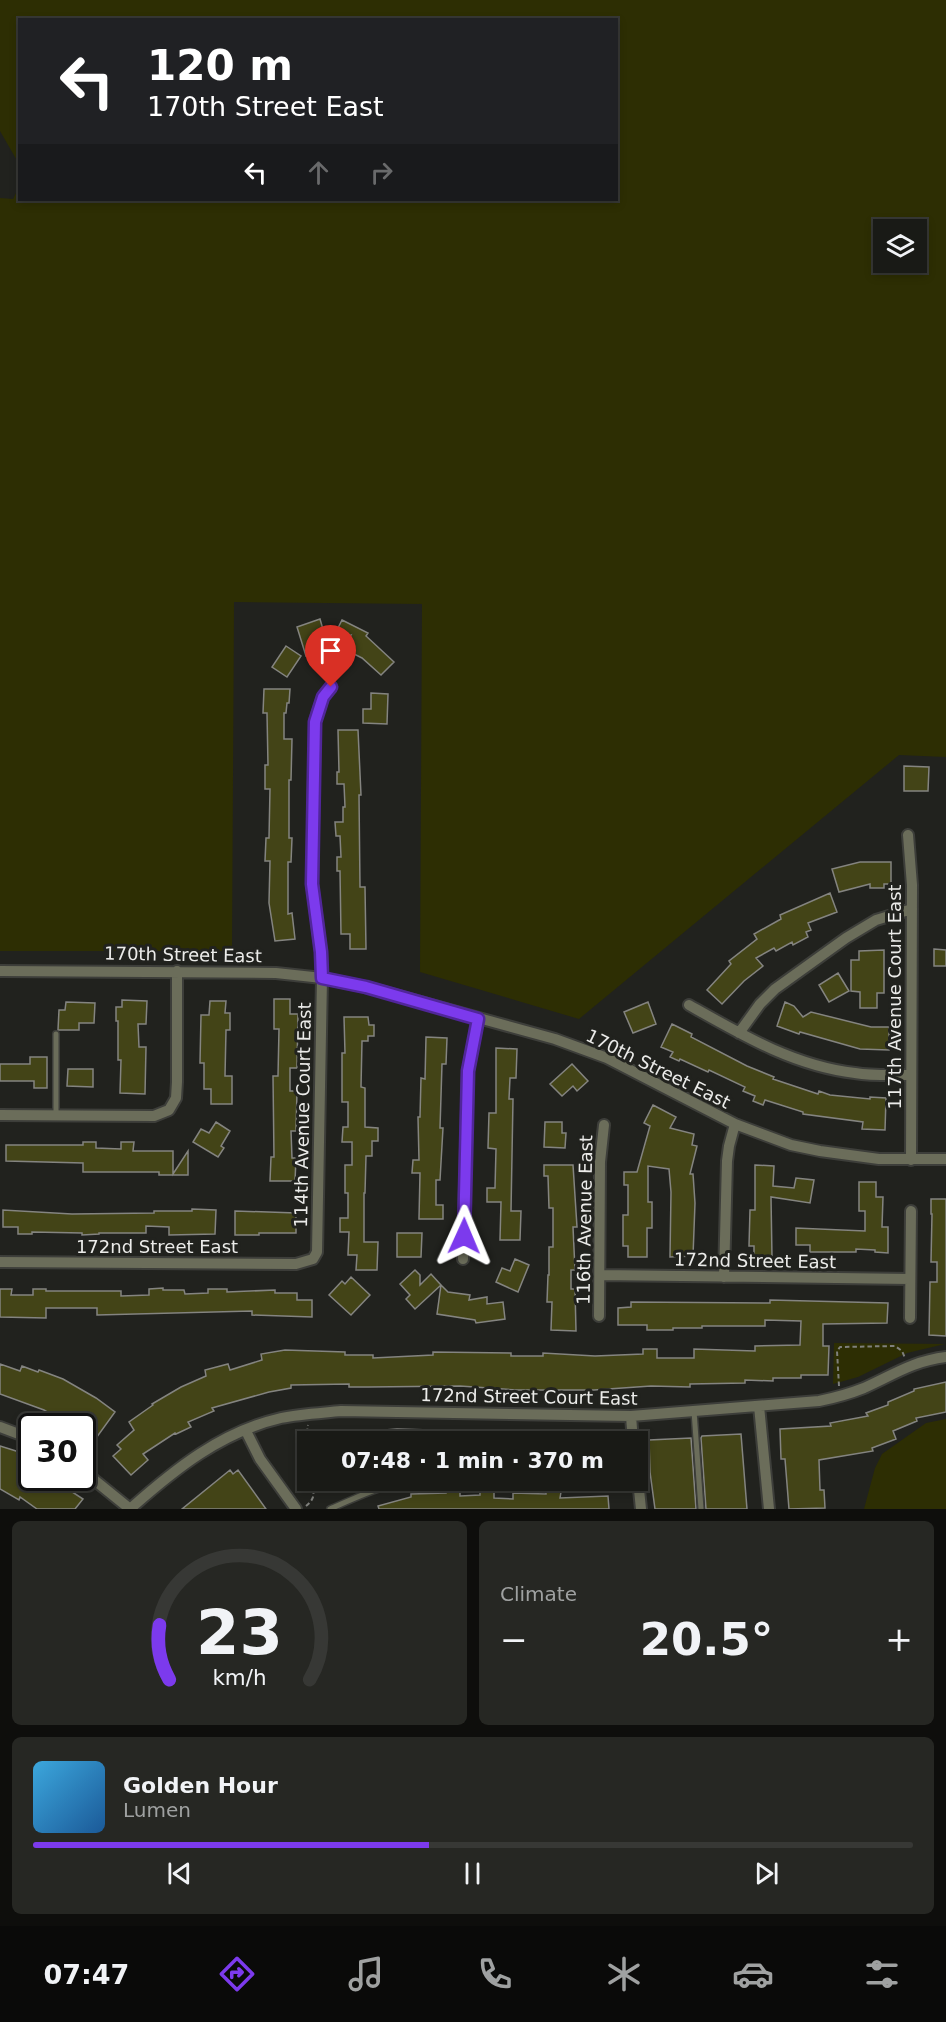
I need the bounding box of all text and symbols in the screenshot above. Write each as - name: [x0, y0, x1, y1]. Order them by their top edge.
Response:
- text: 120 m: [147, 41, 293, 90]
- icon: left: [48, 42, 126, 120]
- text: 170th Street East: [147, 91, 384, 122]
- icon: left: [239, 156, 272, 189]
- icon: ahead: [302, 156, 335, 189]
- icon: right: [365, 156, 398, 189]
- map controls: [873, 219, 927, 273]
- button: layers: [873, 219, 927, 273]
- pin: [305, 625, 356, 687]
- icon: arrive: [314, 634, 347, 667]
- street label: 117th Avenue Court East: [884, 884, 905, 1110]
- street label: 170th Street East: [104, 943, 262, 966]
- street label: 114th Avenue Court East: [290, 1002, 315, 1228]
- street label: 170th Street East: [583, 1025, 734, 1113]
- street label: 116th Avenue East: [573, 1135, 596, 1305]
- position arrow: [432, 1204, 496, 1268]
- street label: 172nd Street East: [76, 1236, 238, 1257]
- street label: 172nd Street East: [674, 1249, 836, 1272]
- street label: 172nd Street Court East: [420, 1384, 638, 1409]
- speed limit sign: 30: [18, 1413, 96, 1491]
- text: 07:48 · 1 min · 370 m: [341, 1448, 604, 1473]
- text: Climate: [500, 1582, 577, 1606]
- text: 23: [196, 1596, 283, 1669]
- text: 20.5°: [640, 1613, 773, 1666]
- text: −: [500, 1620, 528, 1659]
- text: +: [885, 1620, 913, 1659]
- text: km/h: [212, 1665, 267, 1690]
- text: Golden Hour: [123, 1773, 278, 1798]
- text: Lumen: [123, 1798, 191, 1822]
- icon: previous: [163, 1857, 196, 1890]
- icon: pause: [456, 1857, 489, 1890]
- icon: next: [750, 1857, 783, 1890]
- icon: directions: [216, 1953, 258, 1995]
- icon: music: [345, 1953, 387, 1995]
- icon: phone: [474, 1953, 516, 1995]
- icon: climate: [603, 1953, 645, 1995]
- icon: car: [732, 1953, 774, 1995]
- icon: filters: [861, 1953, 903, 1995]
- text: 07:47: [43, 1959, 129, 1990]

